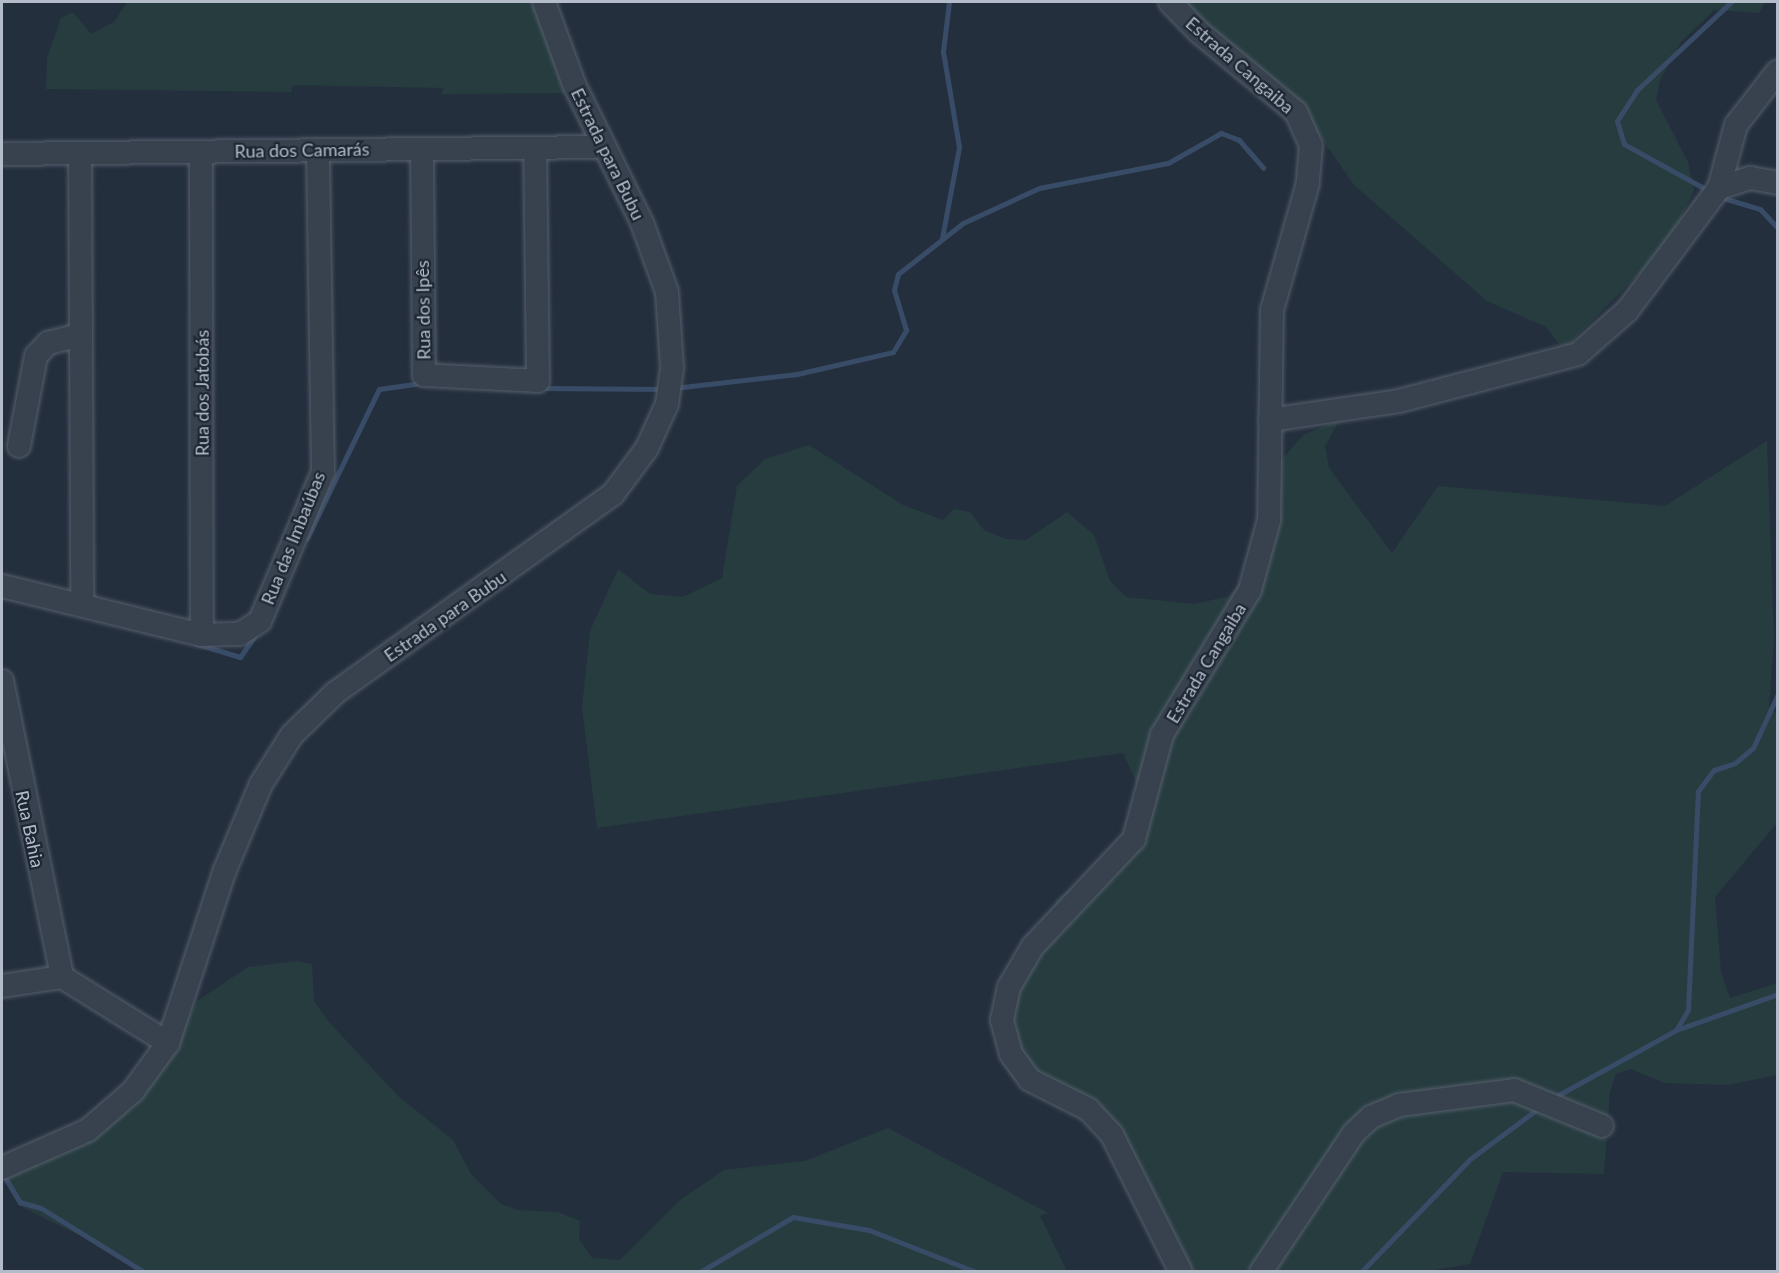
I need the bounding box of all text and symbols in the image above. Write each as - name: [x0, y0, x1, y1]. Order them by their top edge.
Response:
- street label: Estrada Cangaiba: [1182, 12, 1298, 118]
- street label: Estrada para Bubu: [567, 85, 649, 223]
- street label: Rua dos Camarás: [234, 138, 370, 162]
- street label: Rua dos Ipês: [411, 260, 435, 360]
- street label: Rua dos Jatobás: [191, 330, 213, 456]
- street label: Rua das Imbaúbas: [256, 468, 330, 608]
- street label: Estrada para Bubu: [380, 566, 510, 666]
- street label: Estrada Cangaiba: [1162, 599, 1250, 727]
- street label: Rua Bahia: [11, 788, 49, 870]

